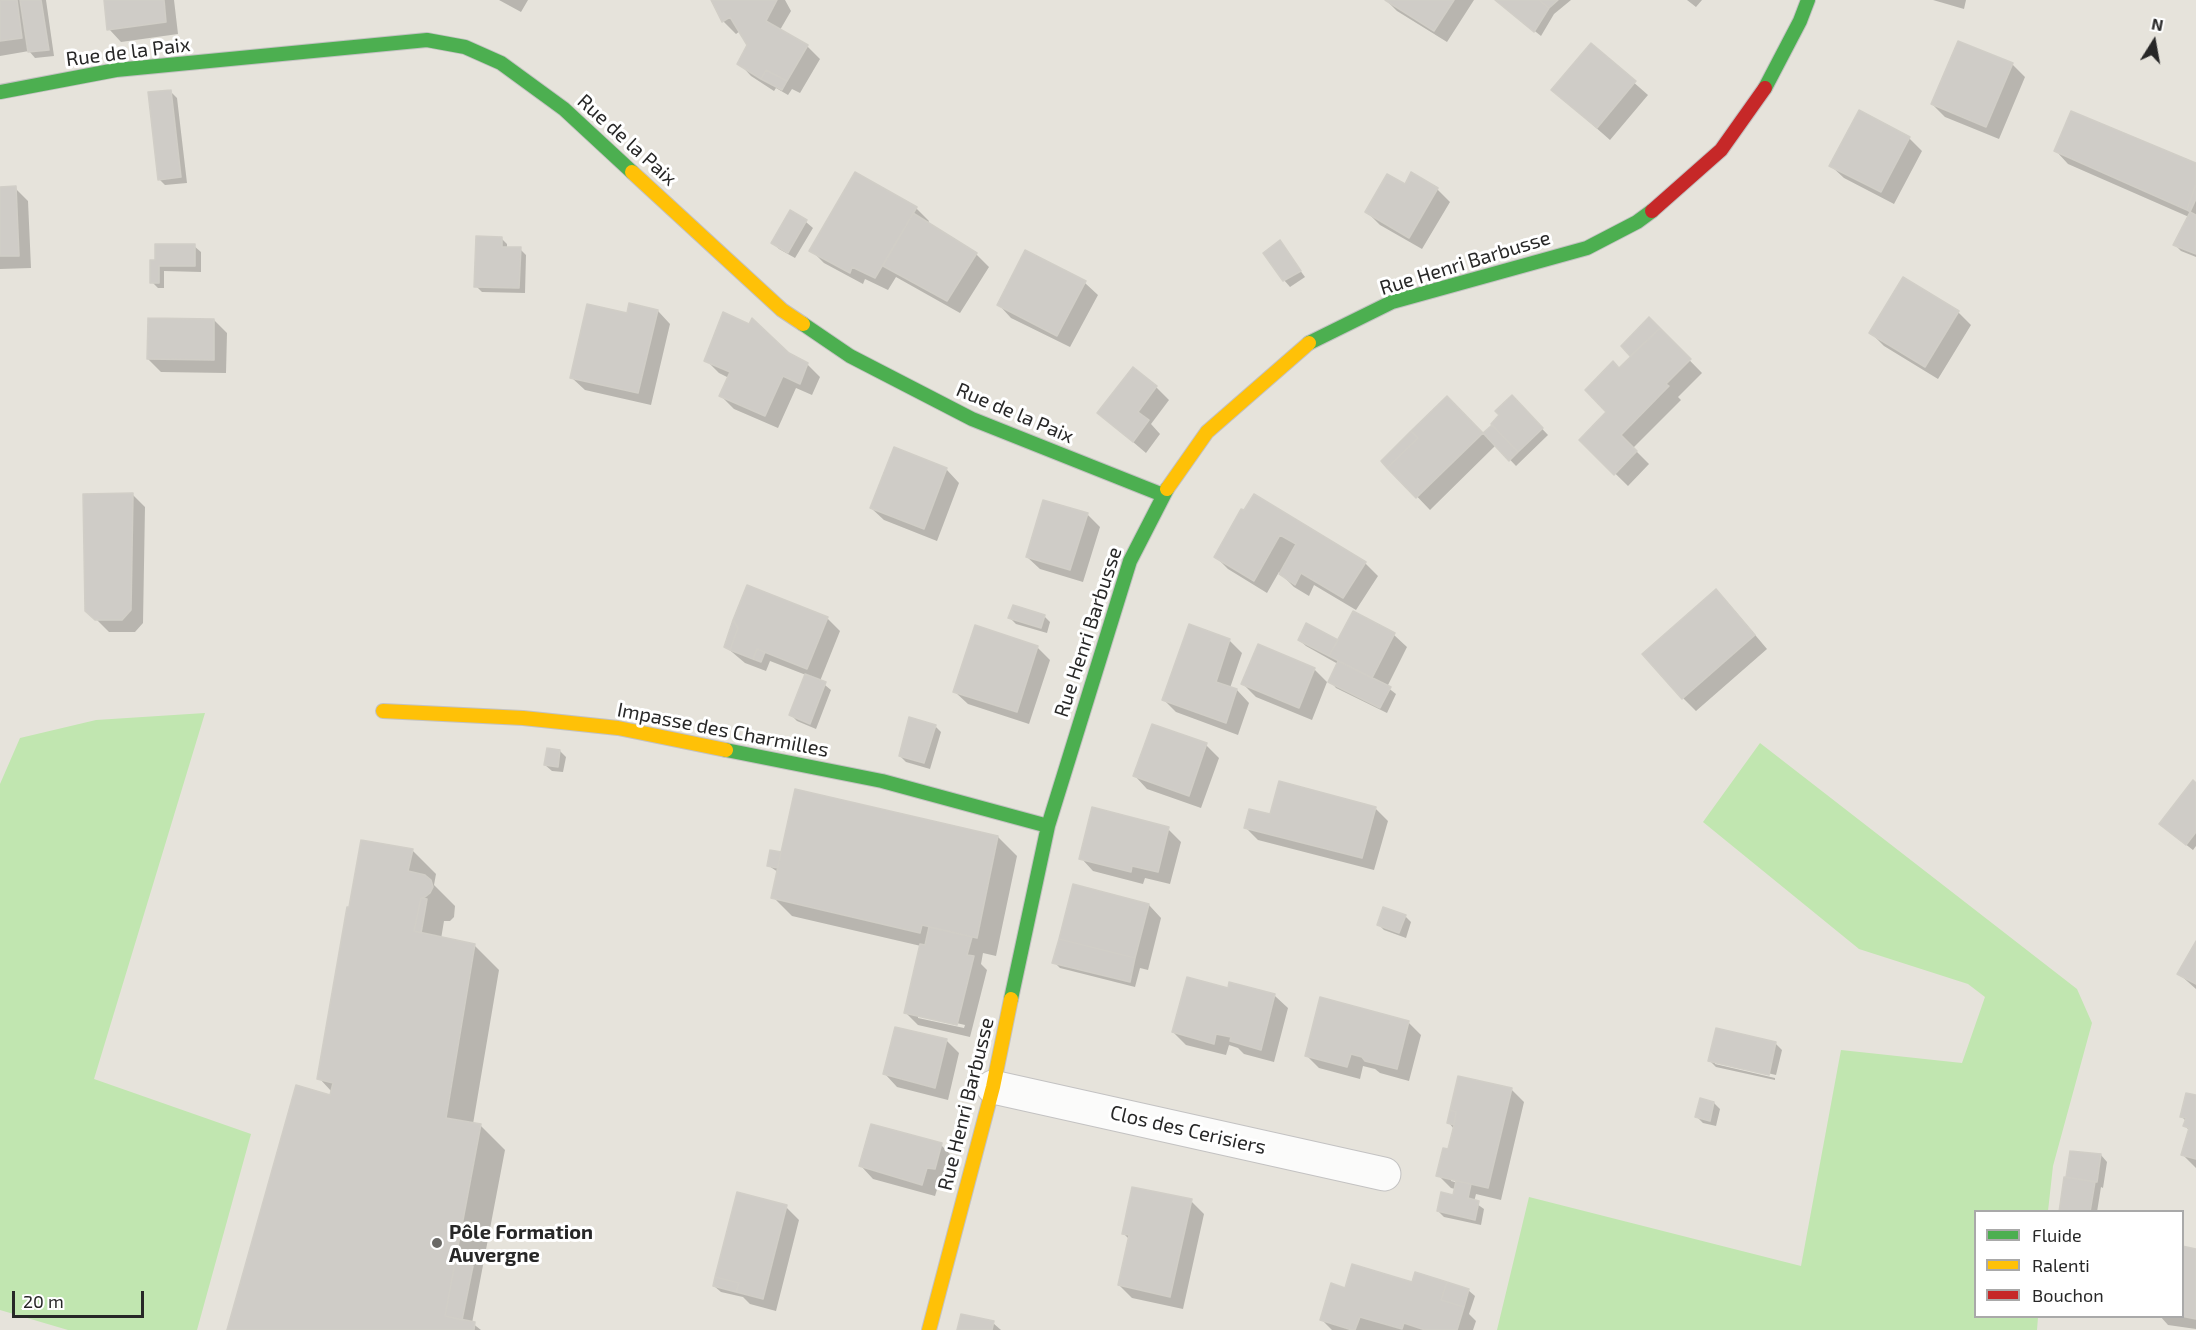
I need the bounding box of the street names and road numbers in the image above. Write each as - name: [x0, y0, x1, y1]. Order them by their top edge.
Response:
- street label: Rue de la Paix: [64, 32, 192, 72]
- street label: Rue de la Paix: [572, 89, 682, 191]
- street label: Rue Henri Barbusse: [1377, 226, 1553, 300]
- street label: Rue de la Paix: [953, 377, 1077, 449]
- street label: Rue Henri Barbusse: [1049, 544, 1127, 720]
- street label: Impasse des Charmilles: [615, 698, 831, 762]
- street label: Rue Henri Barbusse: [933, 1015, 999, 1193]
- street label: Clos des Cerisiers: [1108, 1100, 1268, 1160]

